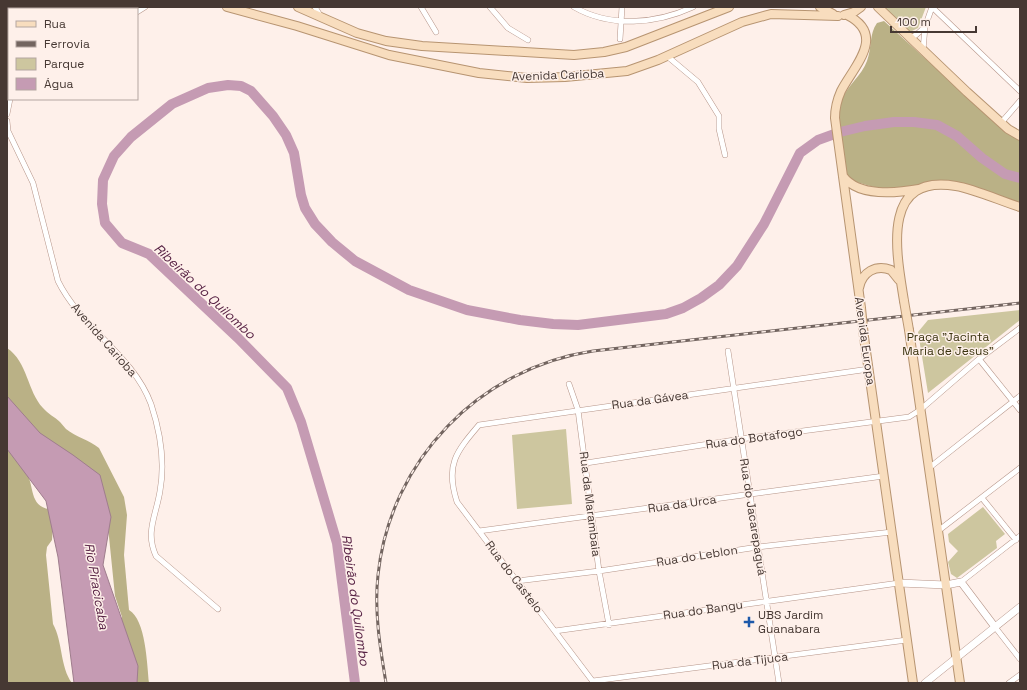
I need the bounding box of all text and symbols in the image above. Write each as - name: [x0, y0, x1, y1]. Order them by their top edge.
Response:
- legend: [8, 8, 138, 100]
- scale bar: [891, 8, 976, 34]
- text: 100 m: [897, 14, 931, 30]
- text: Rua: [44, 16, 66, 32]
- text: Ferrovia: [44, 36, 90, 52]
- text: Parque: [44, 56, 84, 72]
- street label: Avenida Carioba: [511, 65, 605, 85]
- text: Água: [44, 76, 74, 92]
- water label: Ribeirão do Quilombo: [150, 240, 260, 343]
- street label: Avenida Europa: [851, 296, 879, 386]
- street label: Avenida Carioba: [68, 300, 141, 380]
- park label: Praça "Jacinta Maria de Jesus": [902, 329, 994, 359]
- street label: Rua da Gávea: [611, 387, 690, 413]
- street label: Rua do Botafogo: [704, 423, 804, 453]
- street label: Rua da Marambaia: [576, 450, 604, 558]
- street label: Rua do Jacarepaguá: [736, 457, 770, 577]
- street label: Rua da Urca: [647, 491, 717, 517]
- water label: Ribeirão do Quilombo: [338, 533, 373, 668]
- street label: Rua do Castelo: [482, 538, 546, 616]
- water label: Rio Piracicaba: [81, 541, 113, 631]
- street label: Rua do Leblon: [655, 542, 739, 570]
- street label: Rua do Bangu: [662, 596, 744, 624]
- place label: UBS Jardim Guanabara: [758, 607, 823, 637]
- marker: UBS Jardim Guanabara: [743, 616, 755, 628]
- street label: Rua da Tijuca: [711, 648, 789, 674]

